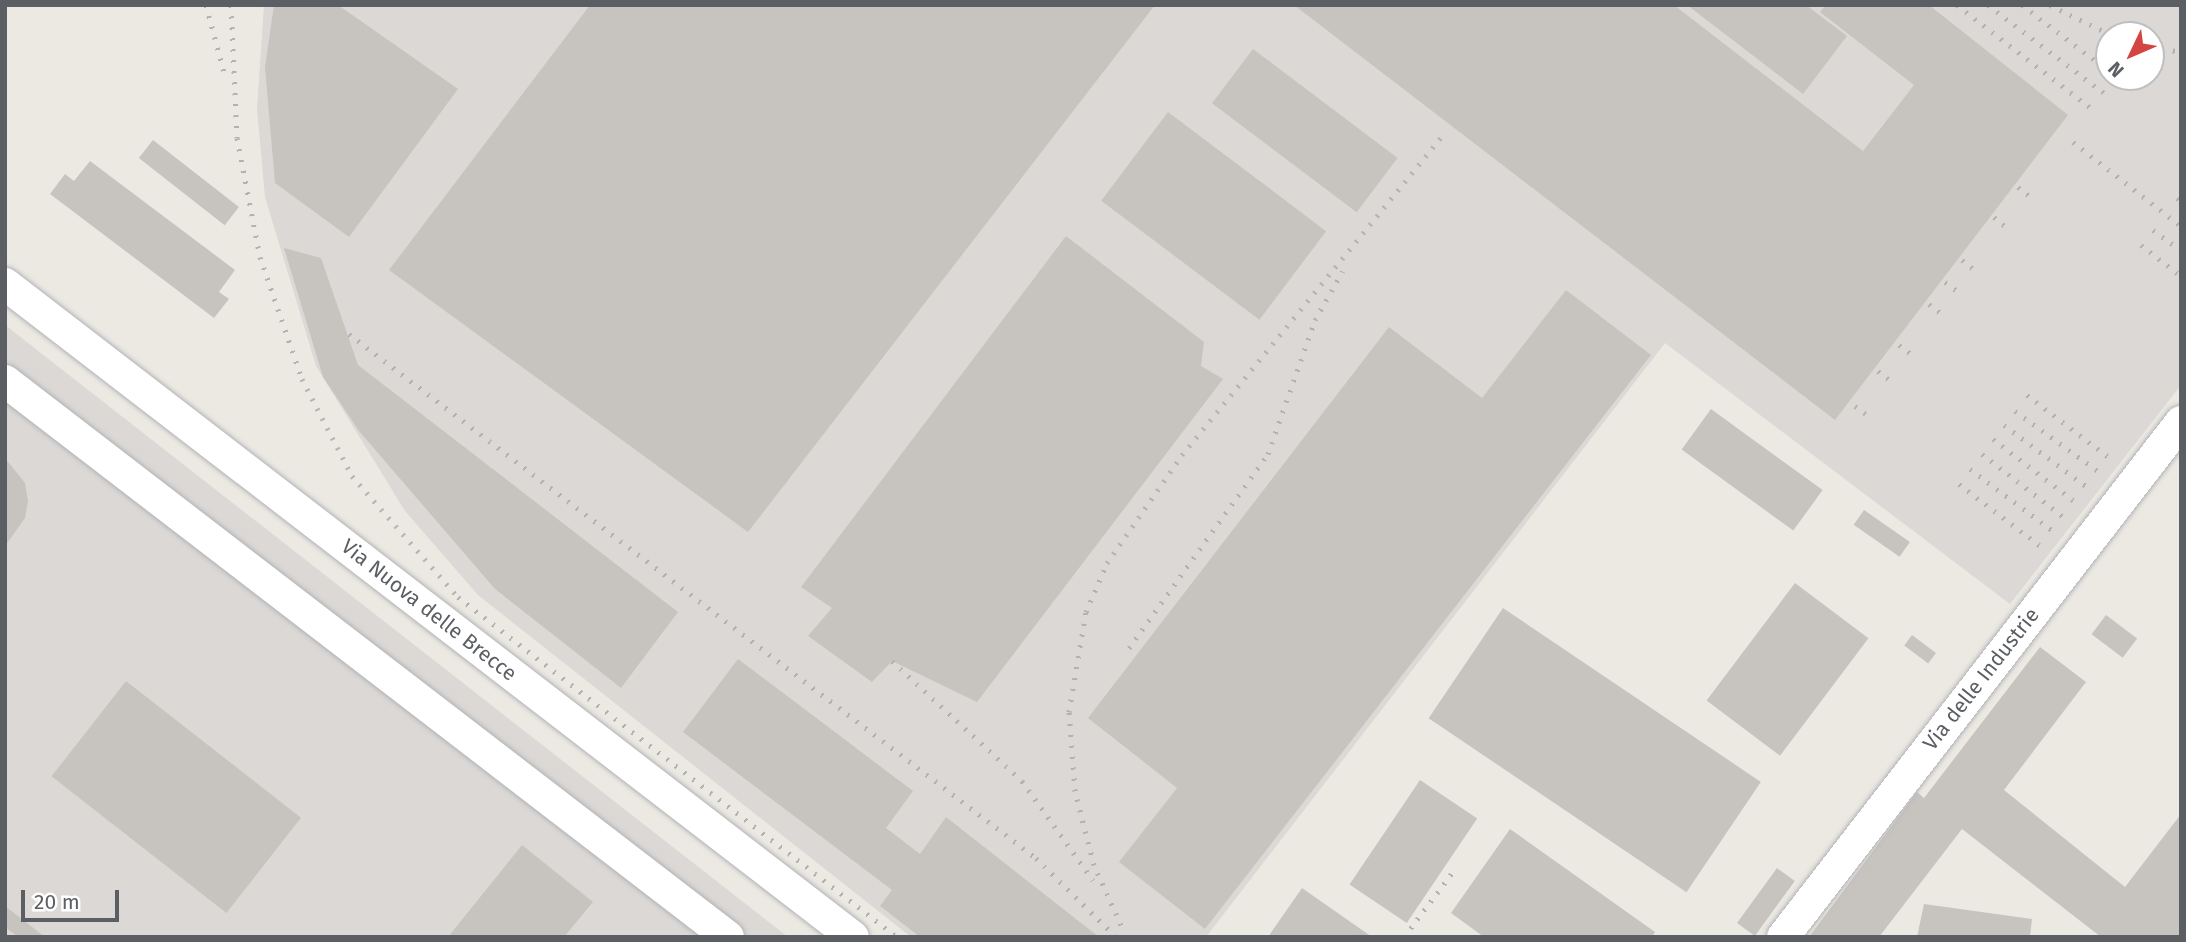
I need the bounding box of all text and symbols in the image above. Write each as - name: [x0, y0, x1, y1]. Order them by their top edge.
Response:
- north arrow: [2095, 21, 2165, 91]
- text: N: [2103, 57, 2129, 82]
- street label: Via Nuova delle Brecce: [336, 534, 522, 686]
- street label: Via delle Industrie: [1918, 603, 2044, 755]
- scale bar: [24, 876, 122, 920]
- text: 20 m: [34, 889, 80, 915]

